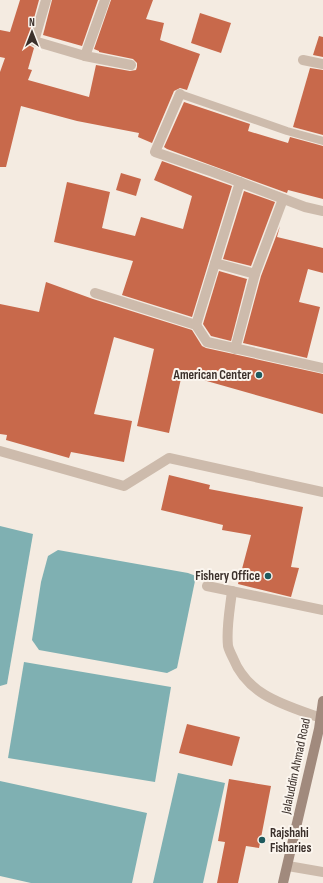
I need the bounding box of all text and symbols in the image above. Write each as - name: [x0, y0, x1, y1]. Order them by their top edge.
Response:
- north arrow: [12, 12, 52, 52]
- text: N: [29, 16, 35, 29]
- place label: American Center: [173, 367, 251, 383]
- marker: American Center: [254, 370, 264, 380]
- place label: Fishery Office: [195, 568, 260, 584]
- marker: Fishery Office: [263, 571, 273, 581]
- street label: Jalaluddin Ahmad Road: [278, 717, 314, 816]
- place label: Rajshahi Fisharies: [270, 825, 311, 856]
- marker: Rajshahi Fisharies: [257, 835, 267, 845]

